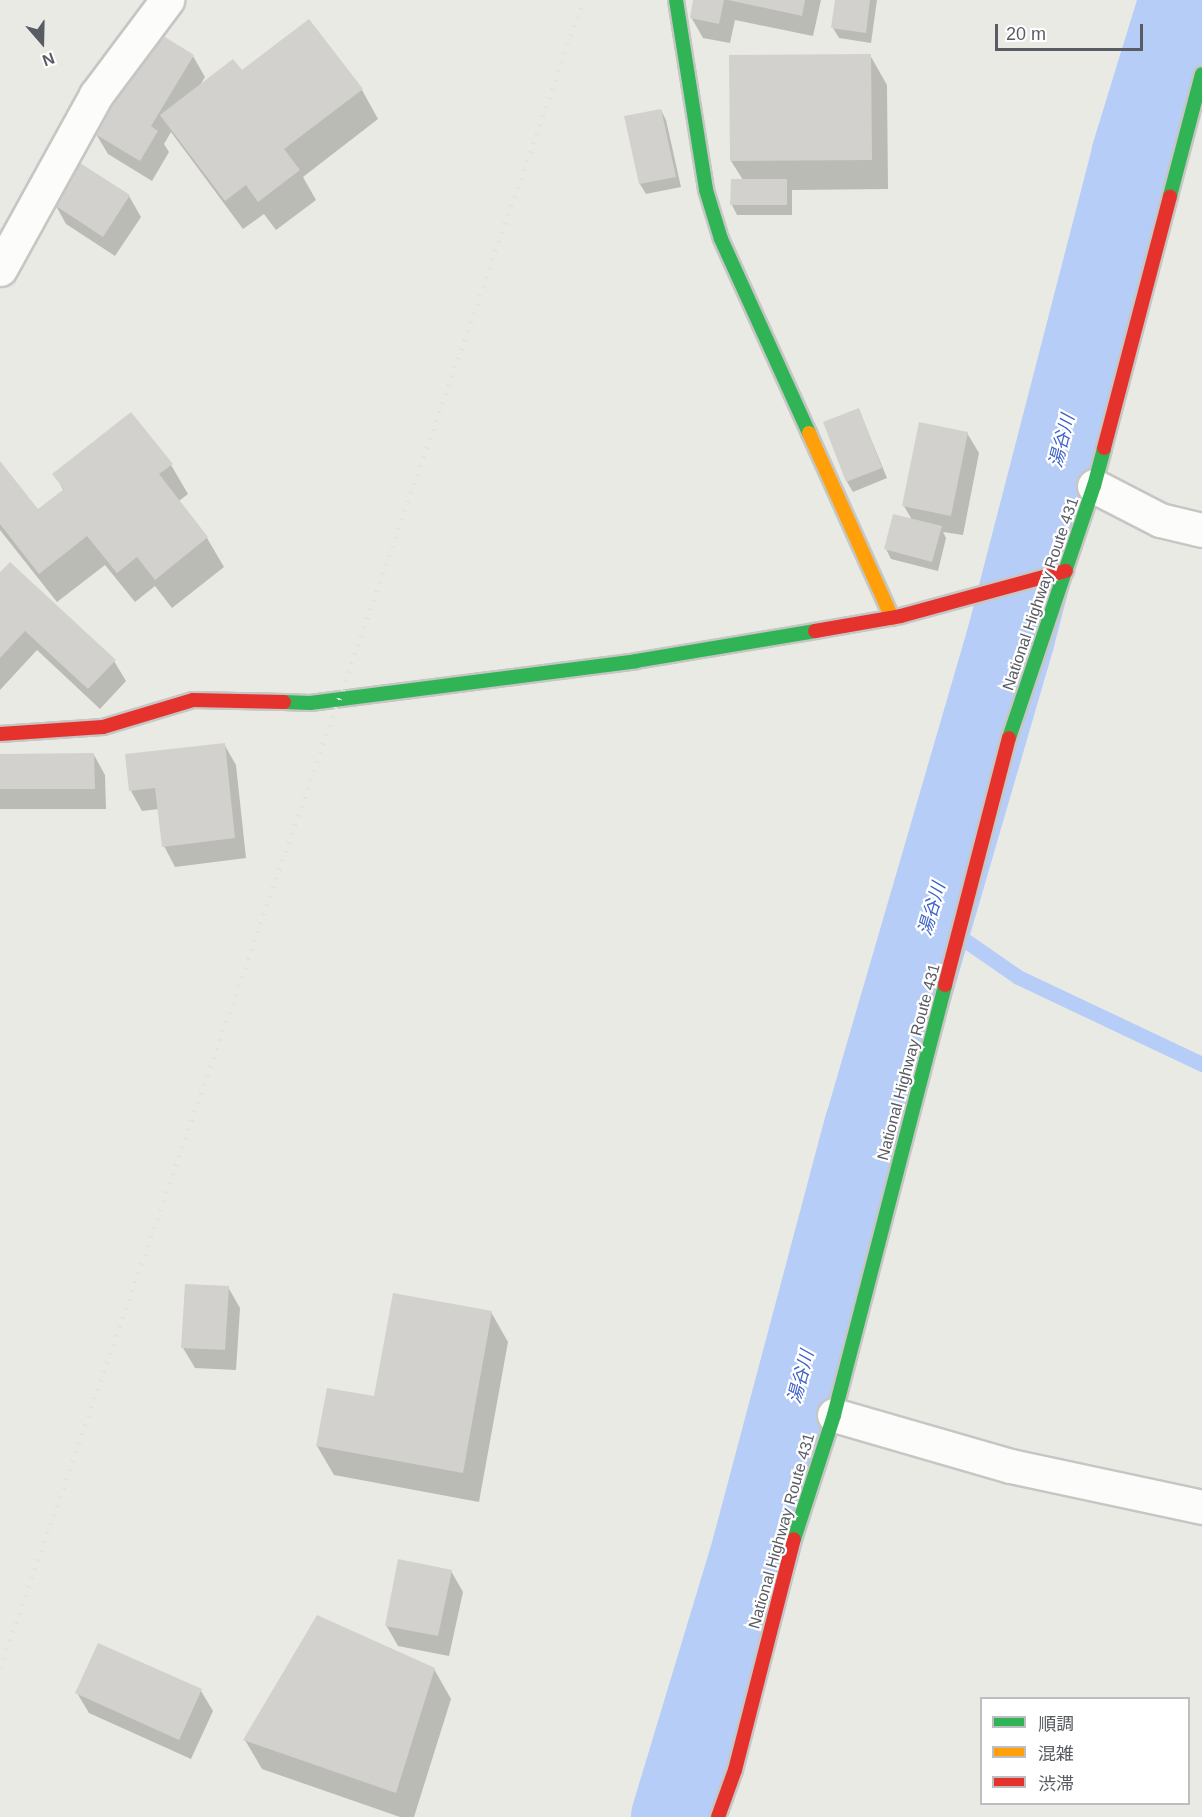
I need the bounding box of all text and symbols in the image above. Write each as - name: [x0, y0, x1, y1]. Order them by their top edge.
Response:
- north arrow: [12, 12, 72, 72]
- scale bar: [998, 12, 1146, 50]
- text: 20 m: [1006, 24, 1046, 44]
- text: N: [40, 49, 57, 69]
- water label: 湯谷川: [1045, 412, 1079, 470]
- street label: National Highway Route 431: [999, 495, 1083, 693]
- water label: 湯谷川: [914, 880, 950, 938]
- street label: National Highway Route 431: [873, 962, 945, 1162]
- water label: 湯谷川: [784, 1348, 818, 1406]
- street label: National Highway Route 431: [745, 1431, 819, 1631]
- legend: [980, 1697, 1190, 1805]
- text: 順調: [1038, 1714, 1074, 1734]
- text: 混雑: [1038, 1744, 1074, 1764]
- text: 渋滞: [1038, 1774, 1074, 1794]

